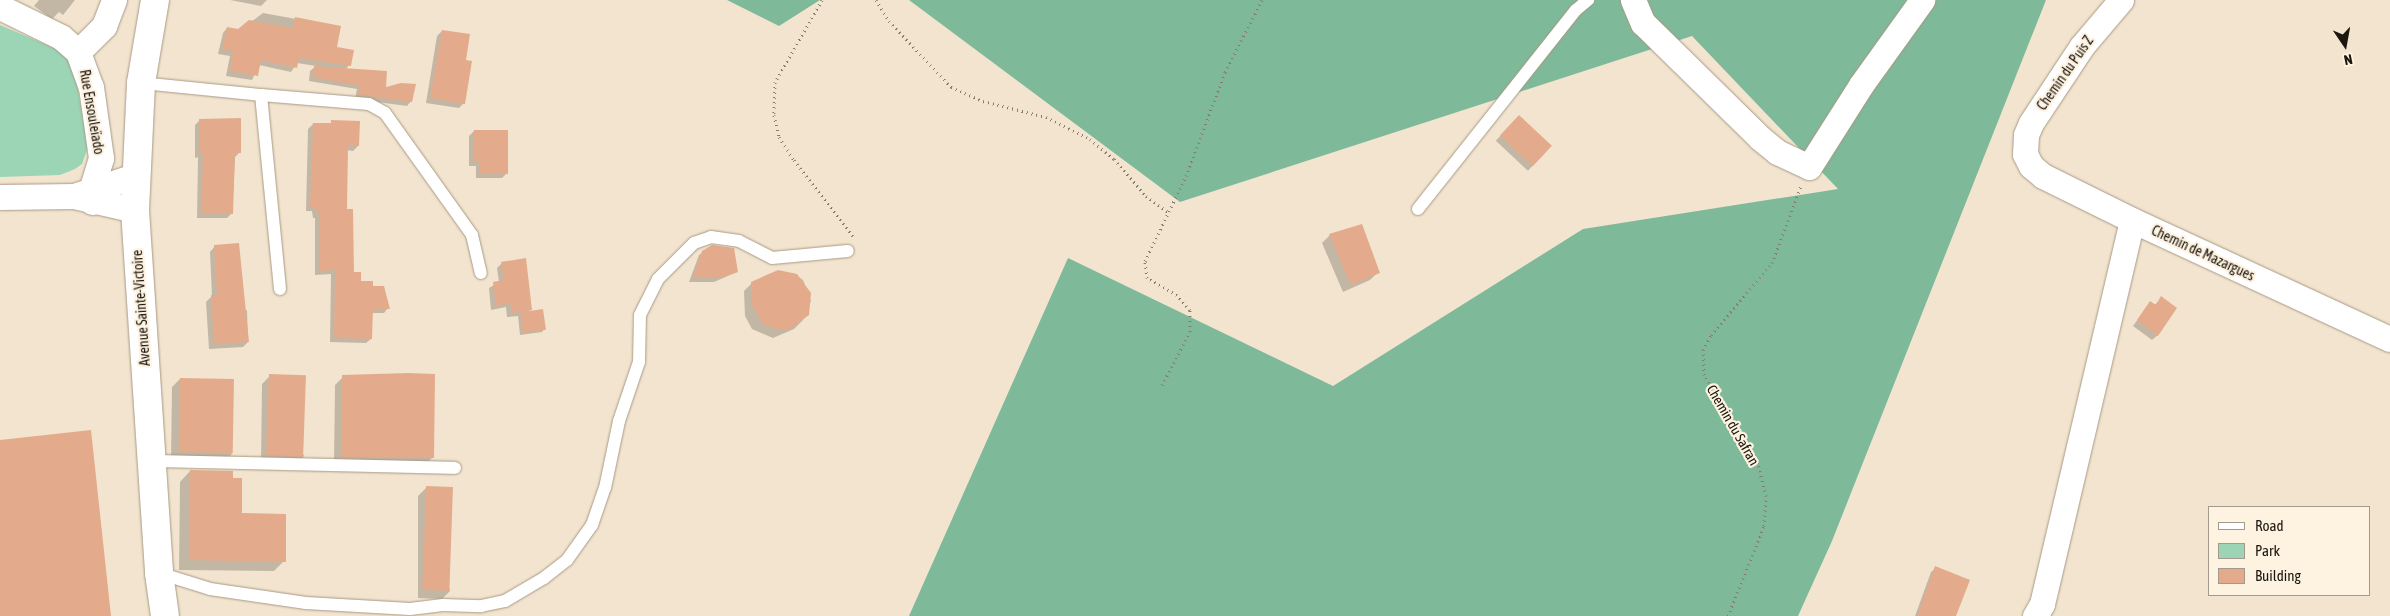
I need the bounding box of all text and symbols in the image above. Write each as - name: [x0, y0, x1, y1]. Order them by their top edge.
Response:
- north arrow: [2320, 20, 2370, 70]
- street label: Chemin du Puis Z: [2033, 33, 2097, 113]
- text: N: [2342, 51, 2354, 68]
- street label: Rue Ensouleïado: [76, 68, 108, 156]
- street label: Chemin de Mazargues: [2149, 222, 2257, 284]
- street label: Avenue Sainte-Victoire: [129, 249, 153, 367]
- street label: Chemin du Safran: [1703, 382, 1763, 468]
- legend: [2208, 506, 2370, 596]
- text: Road: [2255, 517, 2284, 534]
- text: Park: [2255, 542, 2280, 559]
- text: Building: [2255, 567, 2301, 584]

